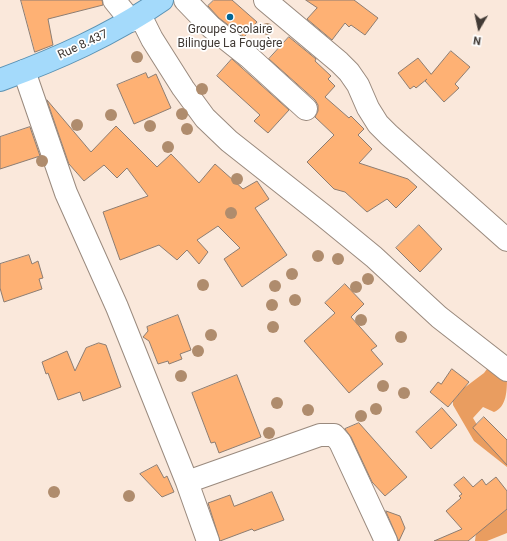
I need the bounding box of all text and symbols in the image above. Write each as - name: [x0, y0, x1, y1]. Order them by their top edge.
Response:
- north arrow: [459, 8, 499, 48]
- marker: Groupe Scolaire Bilingue La Fougère: [225, 12, 235, 22]
- place label: Groupe Scolaire Bilingue La Fougère: [178, 23, 282, 51]
- street label: Rue 8.437: [56, 27, 110, 63]
- text: N: [472, 33, 482, 47]

